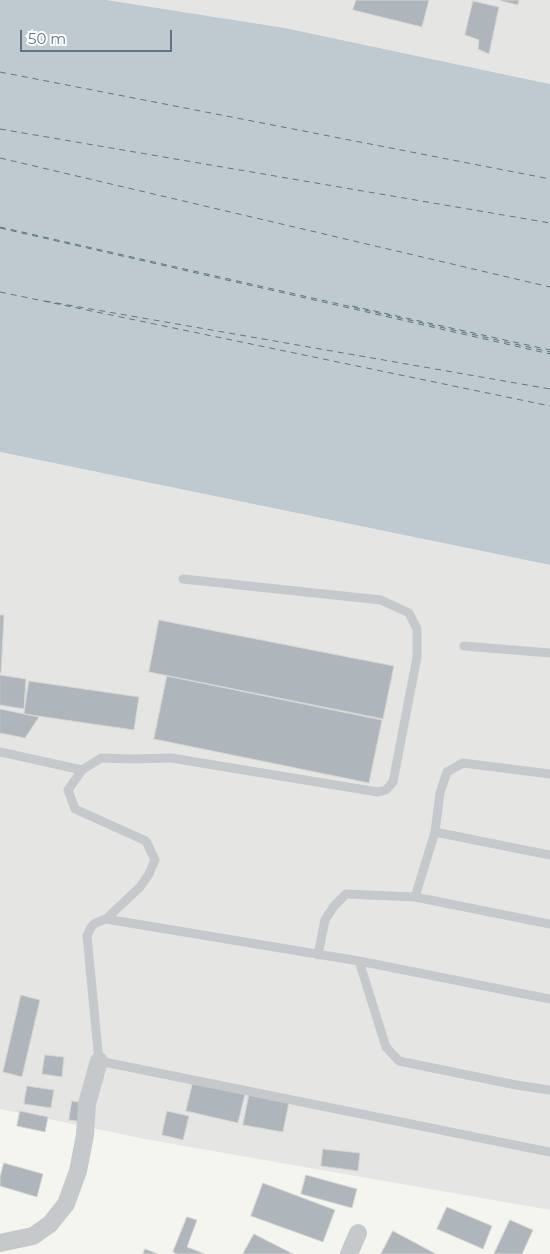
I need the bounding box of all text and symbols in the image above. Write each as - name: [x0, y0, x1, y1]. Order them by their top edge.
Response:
- scale bar: [22, 20, 175, 52]
- text: 50 m: [28, 29, 66, 48]

